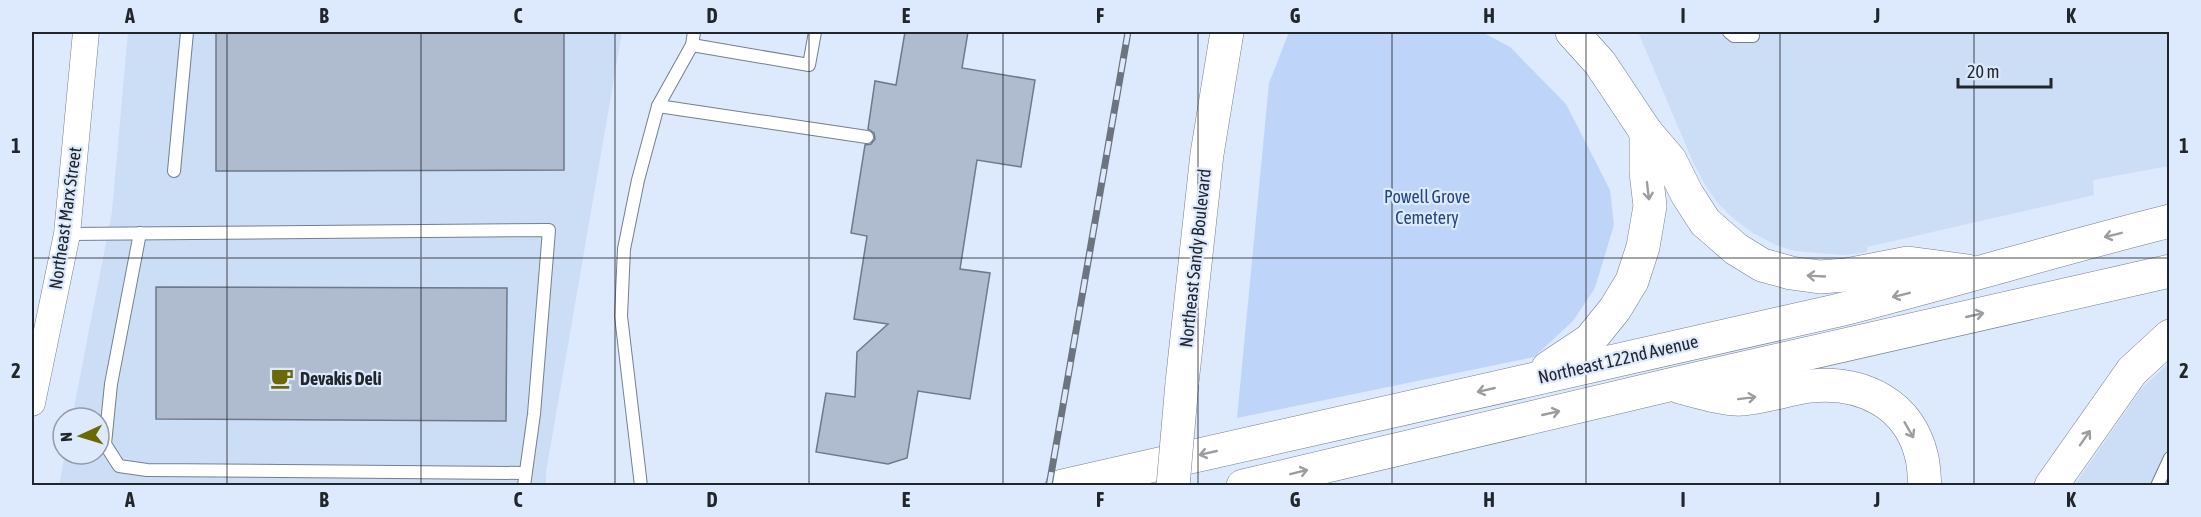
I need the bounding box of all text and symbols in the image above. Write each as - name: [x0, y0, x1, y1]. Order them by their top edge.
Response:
- text: A: [124, 4, 135, 27]
- text: B: [319, 4, 329, 27]
- text: C: [514, 4, 523, 27]
- text: D: [706, 4, 718, 27]
- text: E: [902, 4, 911, 27]
- text: F: [1096, 4, 1104, 27]
- text: G: [1290, 4, 1301, 27]
- text: H: [1483, 4, 1495, 27]
- text: I: [1680, 4, 1686, 27]
- text: J: [1873, 4, 1880, 27]
- text: K: [2066, 4, 2076, 27]
- scale bar: [1958, 51, 2051, 89]
- text: 20 m: [1967, 61, 1999, 82]
- text: 1: [11, 134, 21, 157]
- text: 1: [2179, 134, 2189, 157]
- street label: Northeast Marx Street: [45, 145, 85, 291]
- street label: Northeast Sandy Boulevard: [1175, 168, 1215, 348]
- one-way arrow: [1643, 180, 1654, 200]
- park label: Powell Grove Cemetery: [1384, 186, 1470, 228]
- one-way arrow: [2104, 229, 2123, 241]
- one-way arrow: [1806, 270, 1826, 281]
- one-way arrow: [1892, 289, 1911, 301]
- one-way arrow: [1965, 309, 1984, 321]
- street label: Northeast 122nd Avenue: [1536, 330, 1700, 388]
- text: 2: [11, 359, 21, 382]
- text: 2: [2179, 359, 2189, 382]
- cafe icon: Devakis Deli: [269, 365, 295, 391]
- place label: Devakis Deli: [300, 368, 382, 389]
- one-way arrow: [1476, 384, 1495, 396]
- one-way arrow: [1737, 392, 1757, 403]
- north arrow: [51, 406, 111, 466]
- one-way arrow: [1541, 406, 1560, 418]
- one-way arrow: [1904, 421, 1916, 438]
- one-way arrow: [2078, 430, 2091, 446]
- text: N: [57, 432, 75, 442]
- one-way arrow: [1199, 448, 1218, 459]
- one-way arrow: [1290, 465, 1309, 477]
- text: A: [124, 488, 135, 511]
- text: B: [319, 488, 329, 511]
- text: C: [514, 488, 523, 511]
- text: D: [706, 488, 718, 511]
- text: E: [902, 488, 911, 511]
- text: F: [1096, 488, 1104, 511]
- text: G: [1290, 488, 1301, 511]
- text: H: [1483, 488, 1495, 511]
- text: I: [1680, 488, 1686, 511]
- text: J: [1873, 488, 1880, 511]
- text: K: [2066, 488, 2076, 511]

